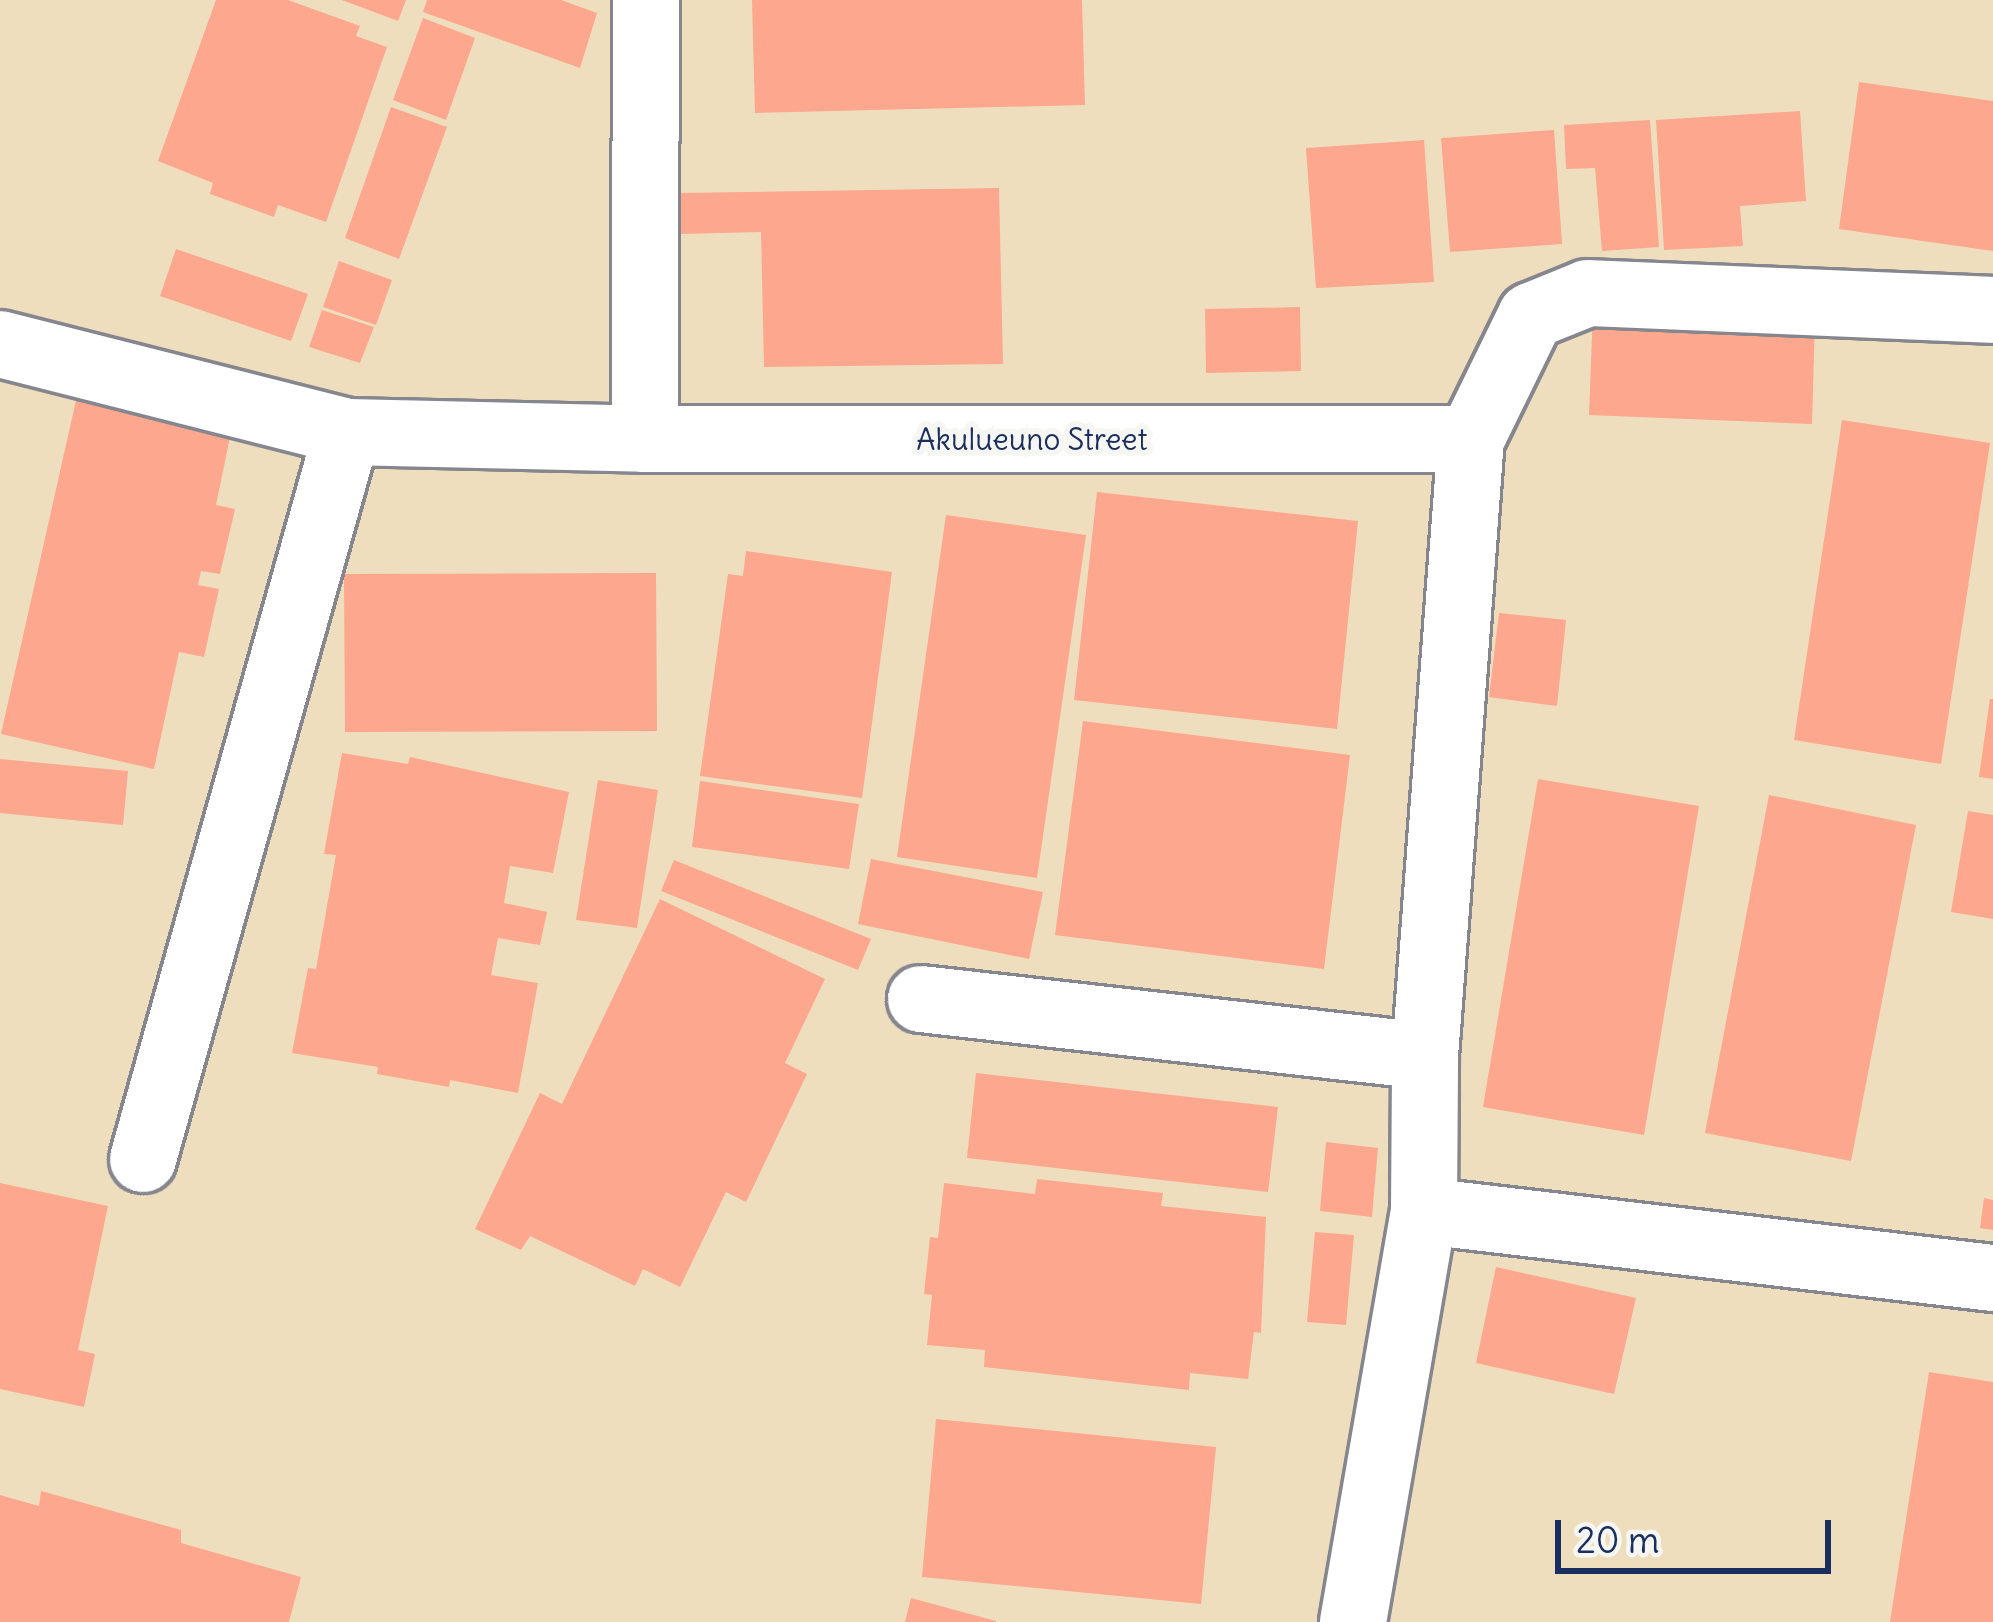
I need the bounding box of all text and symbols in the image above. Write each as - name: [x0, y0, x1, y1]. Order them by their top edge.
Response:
- street label: Akulueuno Street: [916, 421, 1148, 457]
- scale bar: [1561, 1496, 1837, 1570]
- text: 20 m: [1576, 1518, 1660, 1563]

